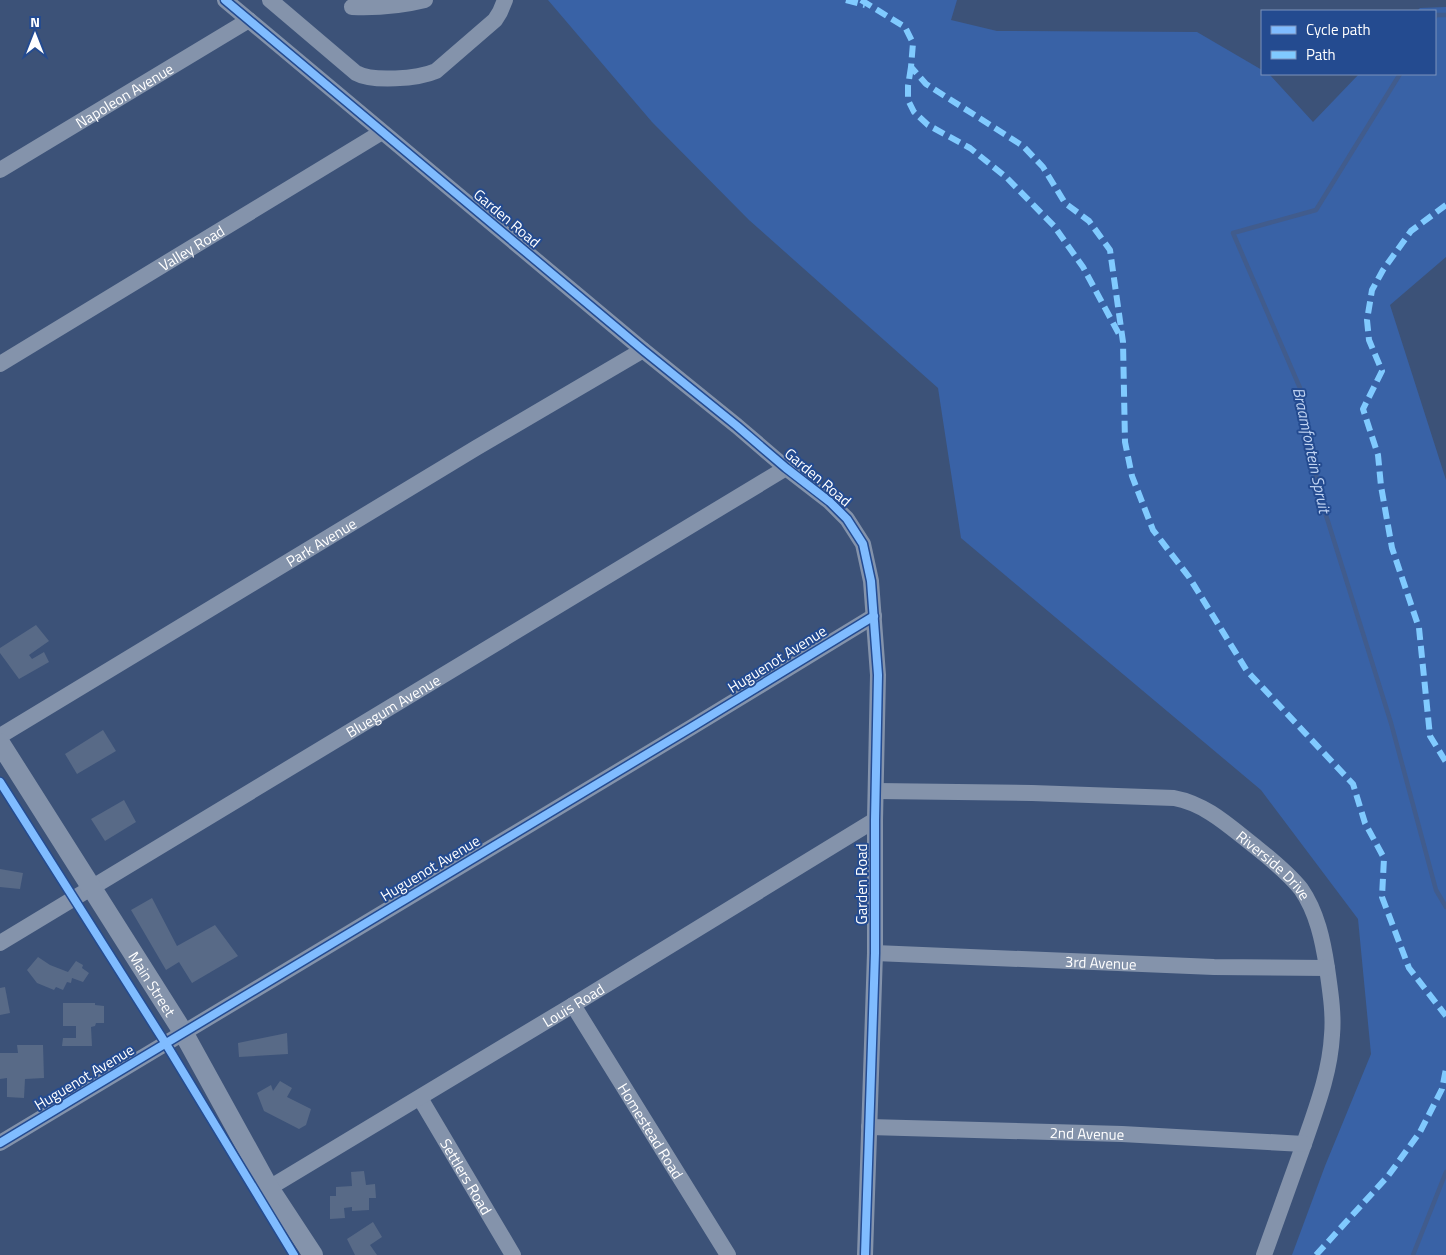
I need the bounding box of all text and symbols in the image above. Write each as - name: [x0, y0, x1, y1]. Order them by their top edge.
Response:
- north arrow: [10, 10, 60, 60]
- legend: [1261, 10, 1436, 75]
- text: N: [30, 11, 40, 32]
- text: Cycle path: [1306, 18, 1371, 41]
- text: Path: [1306, 43, 1336, 66]
- street label: Napoleon Avenue: [71, 57, 178, 134]
- street label: Garden Road: [469, 183, 545, 253]
- street label: Valley Road: [154, 219, 229, 277]
- water label: Braamfontein Spruit: [1287, 385, 1337, 517]
- street label: Garden Road: [780, 442, 856, 512]
- street label: Park Avenue: [281, 512, 361, 572]
- street label: Huguenot Avenue: [723, 619, 831, 699]
- street label: Bluegum Avenue: [341, 668, 444, 743]
- street label: Riverside Drive: [1232, 825, 1317, 904]
- street label: Huguenot Avenue: [376, 829, 484, 907]
- street label: Garden Road: [850, 843, 873, 925]
- street label: Main Street: [123, 947, 182, 1022]
- street label: 3rd Avenue: [1065, 949, 1137, 975]
- street label: Louis Road: [538, 977, 609, 1033]
- street label: Huguenot Avenue: [30, 1038, 138, 1116]
- street label: Homestead Road: [612, 1078, 690, 1183]
- street label: 2nd Avenue: [1049, 1121, 1125, 1146]
- street label: Settlers Road: [435, 1134, 498, 1219]

